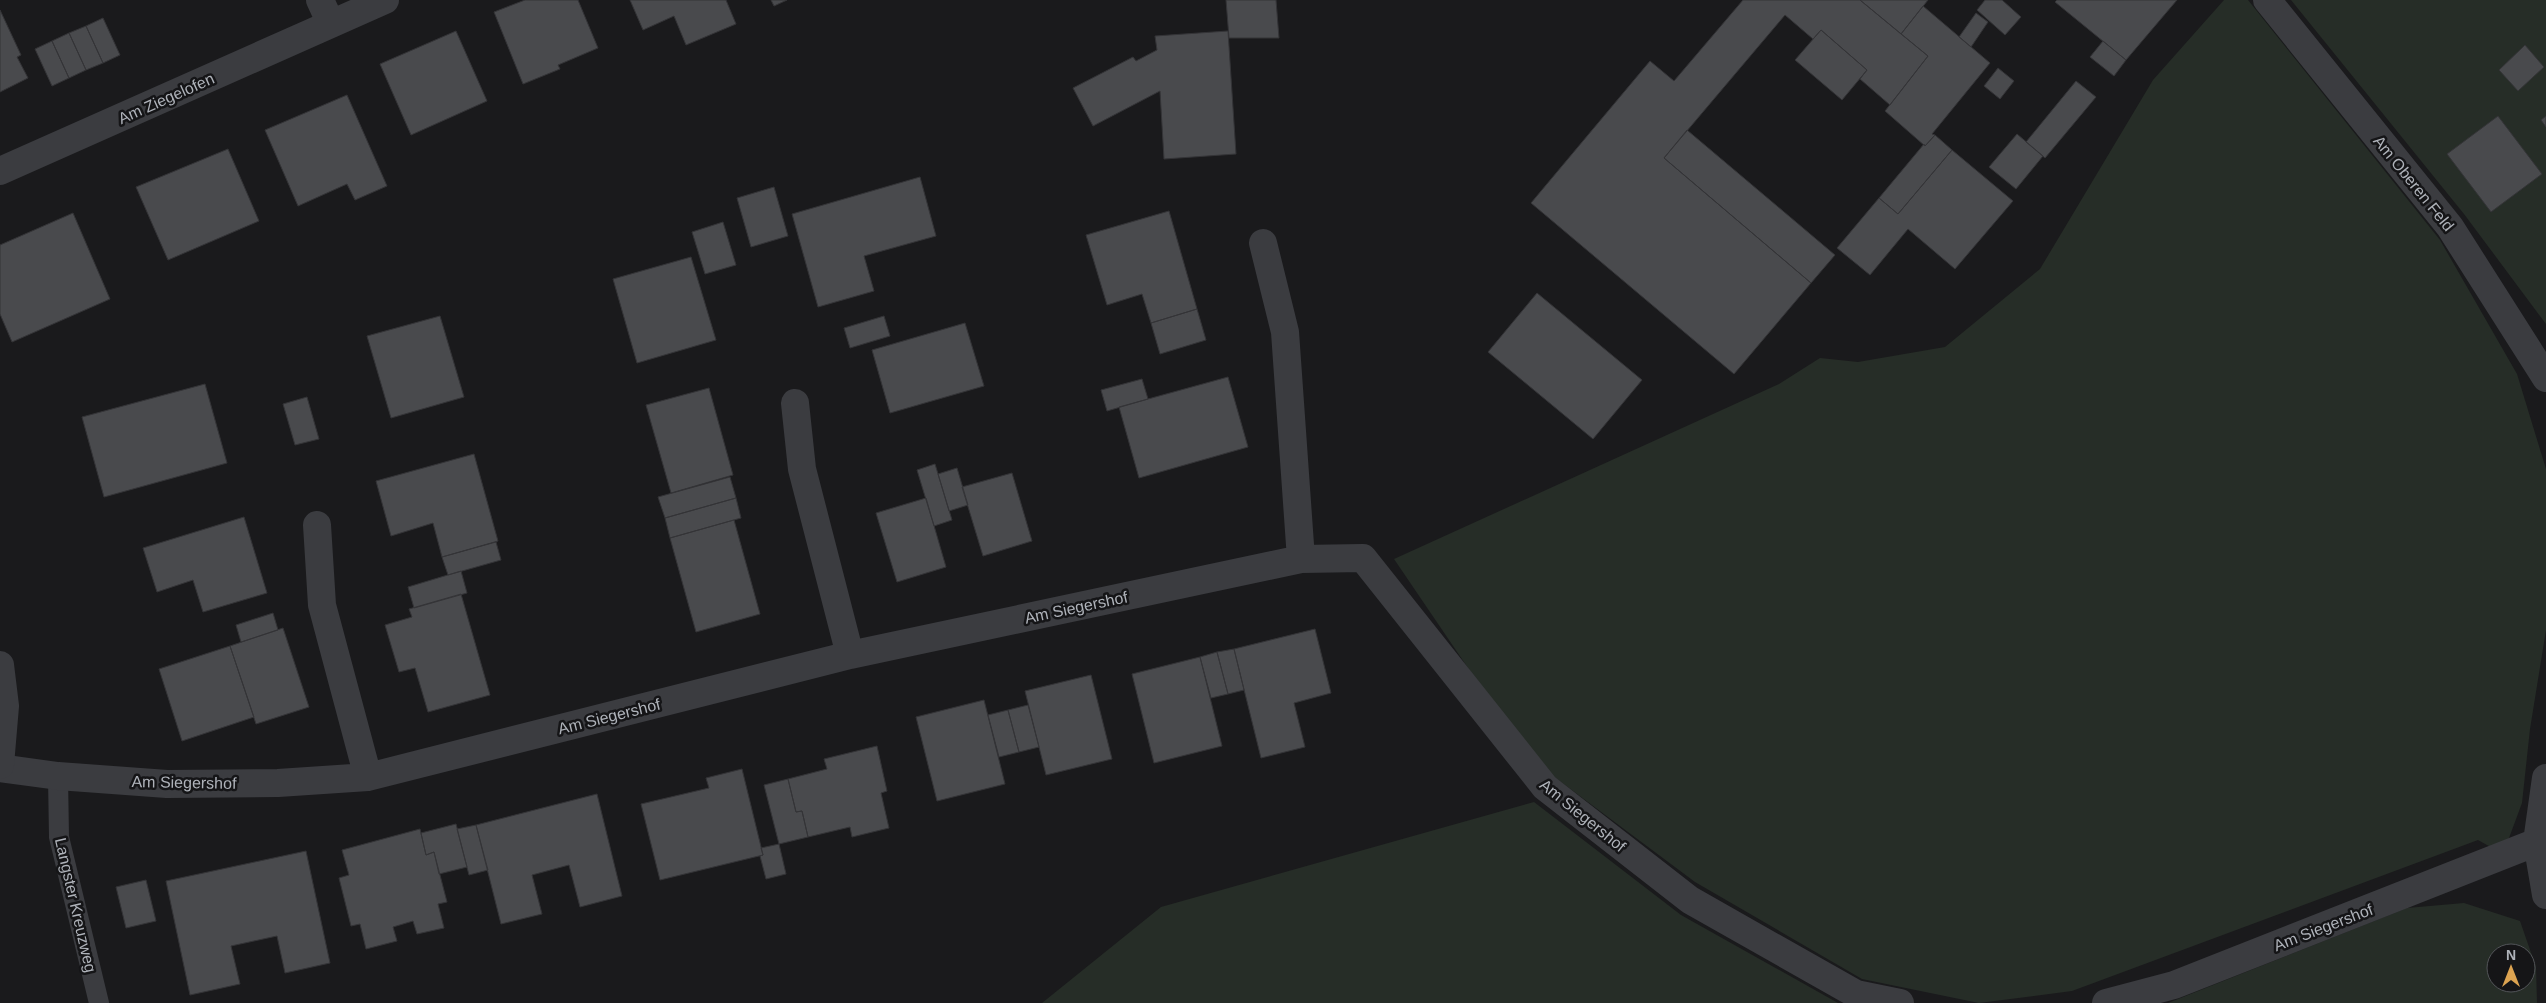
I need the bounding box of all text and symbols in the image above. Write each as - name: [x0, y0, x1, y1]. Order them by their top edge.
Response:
- street label: Am Ziegelofen: [116, 70, 217, 127]
- street label: Am Oberen Feld: [2370, 132, 2457, 234]
- street label: Am Siegershof: [1023, 588, 1130, 627]
- street label: Am Siegershof: [556, 695, 663, 737]
- street label: Am Siegershof: [131, 773, 237, 792]
- street label: Am Siegershof: [1537, 776, 1629, 855]
- street label: Langster Kreuzweg: [52, 836, 99, 974]
- street label: Am Siegershof: [2271, 901, 2376, 954]
- north arrow: [2486, 943, 2536, 993]
- text: N: [2506, 947, 2516, 963]

